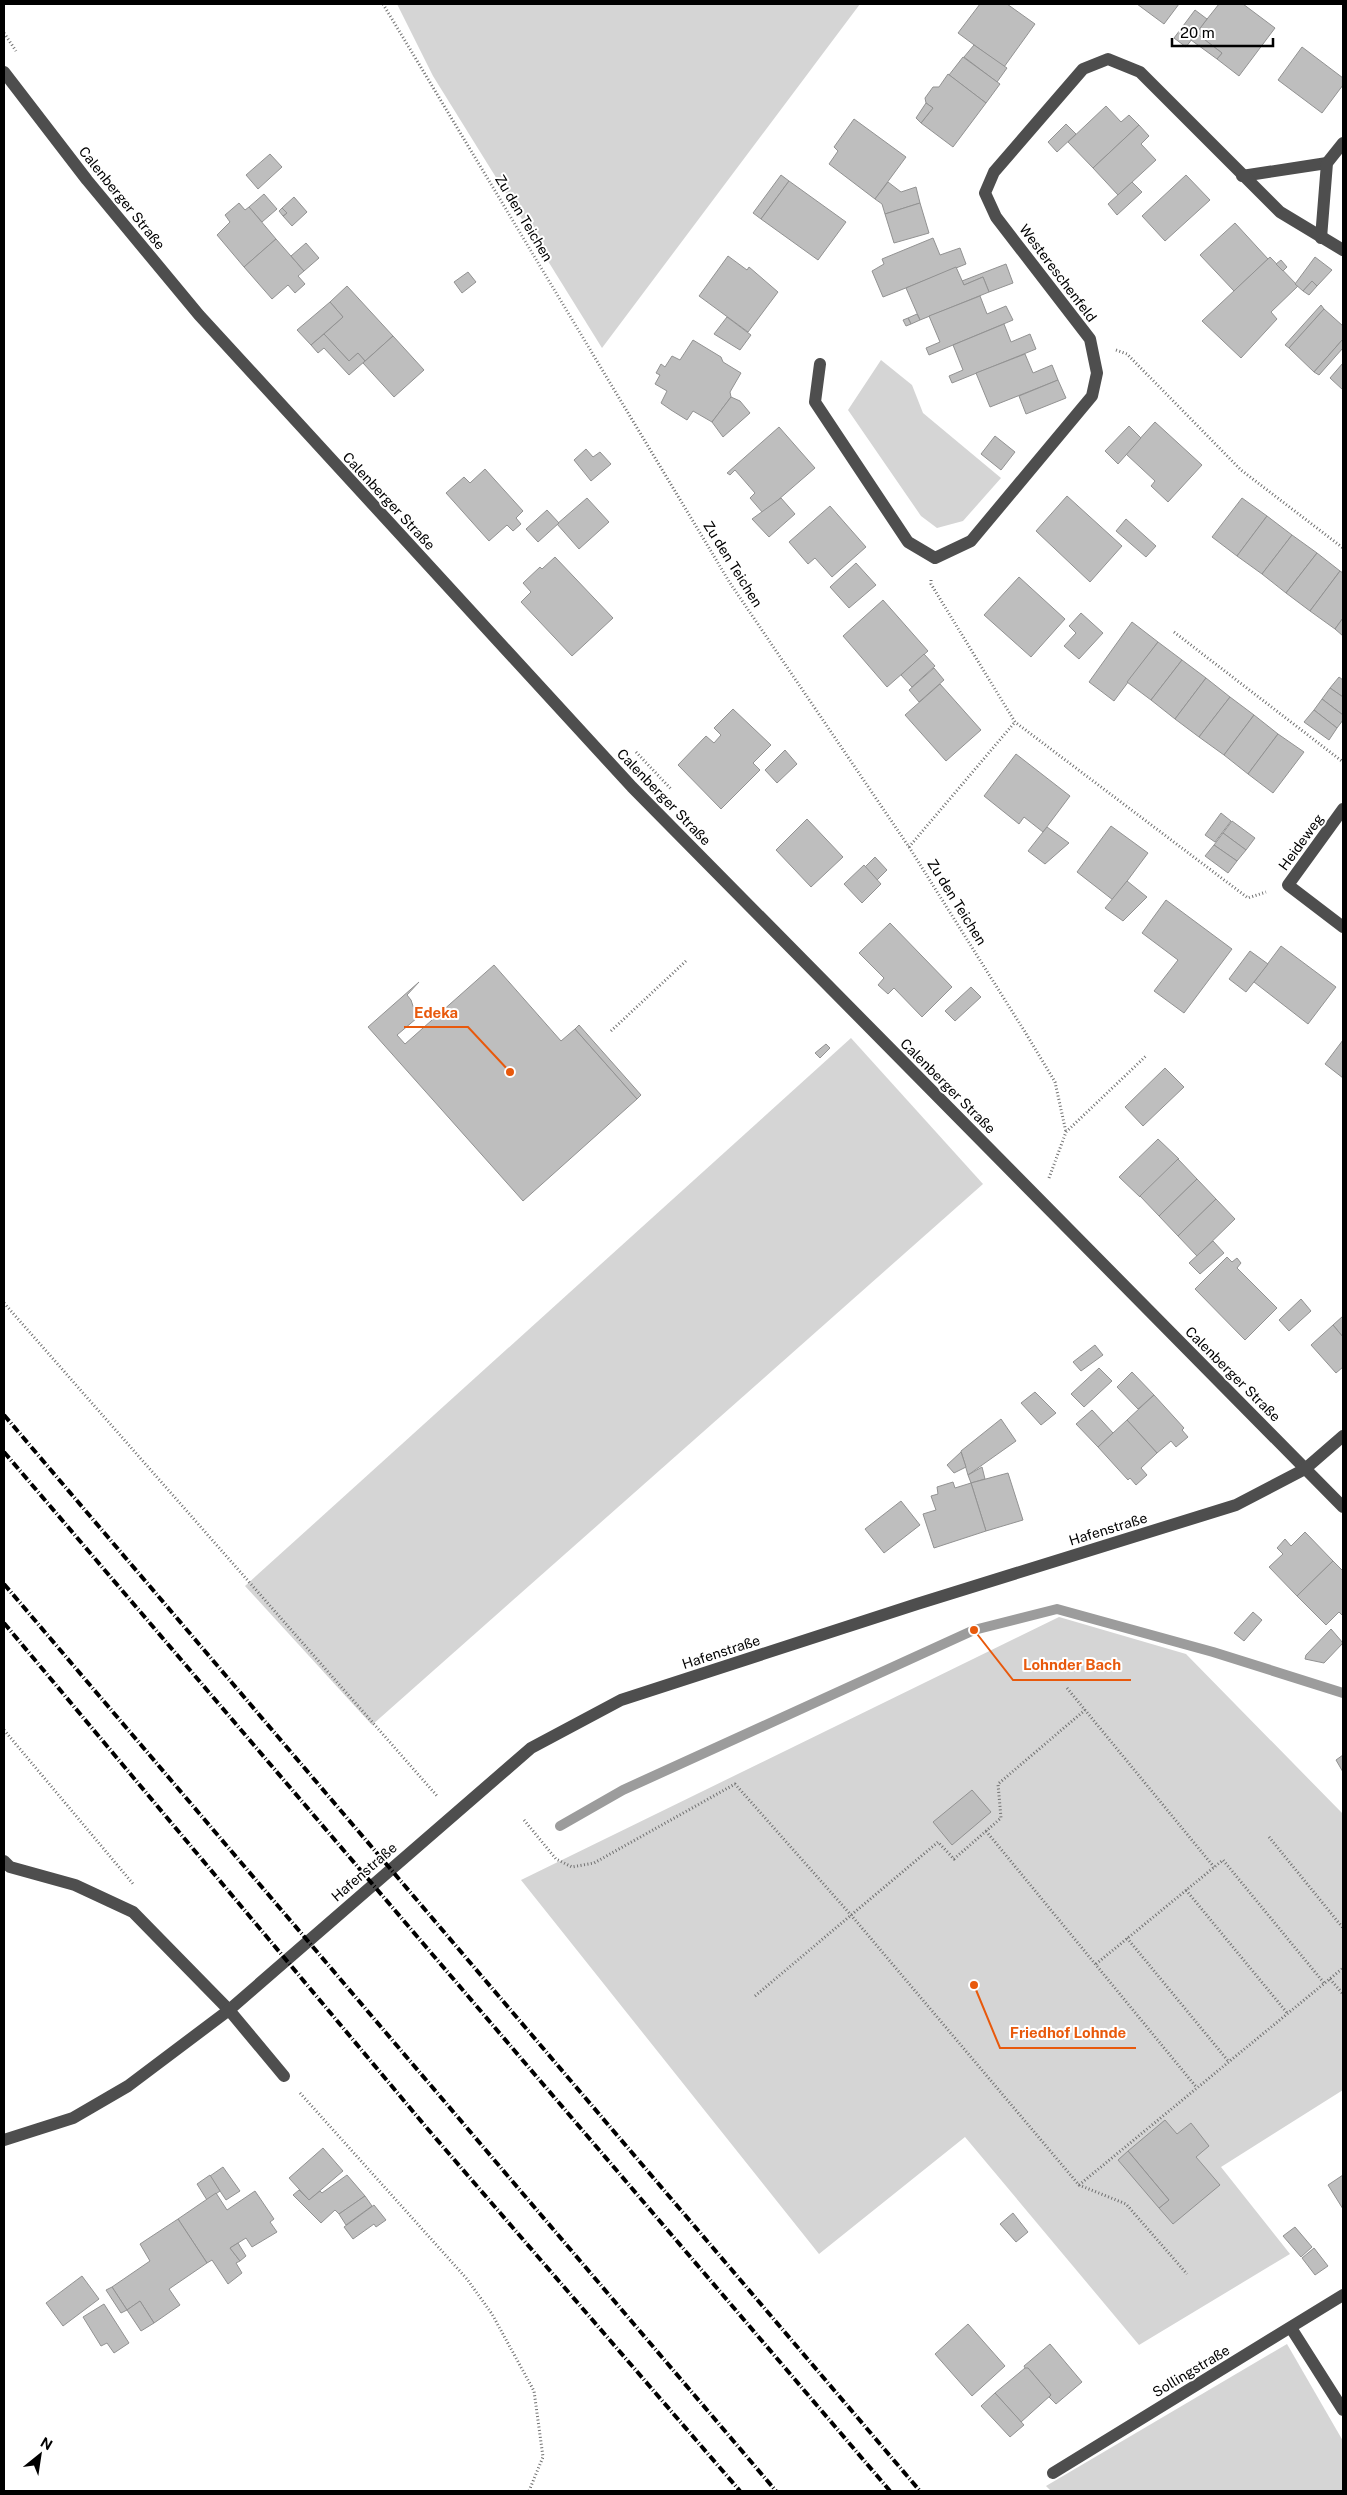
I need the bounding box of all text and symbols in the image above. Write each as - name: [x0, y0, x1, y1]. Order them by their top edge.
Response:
- scale bar: [1172, 15, 1273, 47]
- text: 20 m: [1180, 24, 1215, 41]
- street label: Calenberger Straße: [76, 143, 168, 253]
- street label: Zu den Teichen: [492, 172, 556, 264]
- street label: Westereschenfeld: [1016, 221, 1100, 325]
- street label: Calenberger Straße: [340, 449, 438, 553]
- street label: Zu den Teichen: [700, 518, 766, 610]
- street label: Calenberger Straße: [614, 746, 714, 849]
- street label: Heideweg: [1275, 811, 1327, 873]
- street label: Zu den Teichen: [924, 856, 990, 948]
- callout: Edeka: [404, 997, 468, 1027]
- text: Edeka: [414, 1004, 458, 1021]
- street label: Calenberger Straße: [897, 1035, 999, 1137]
- street label: Calenberger Straße: [1182, 1323, 1284, 1425]
- street label: Hafenstraße: [1067, 1509, 1149, 1549]
- street label: Hafenstraße: [680, 1632, 762, 1672]
- callout: Lohnder Bach: [1013, 1650, 1131, 1680]
- text: Lohnder Bach: [1023, 1656, 1121, 1673]
- street label: Hafenstraße: [328, 1839, 400, 1905]
- callout: Friedhof Lohnde: [1000, 2018, 1136, 2048]
- text: Friedhof Lohnde: [1010, 2024, 1126, 2041]
- street label: Sollingstraße: [1150, 2342, 1233, 2400]
- north arrow: [15, 2430, 65, 2480]
- text: N: [38, 2434, 55, 2453]

